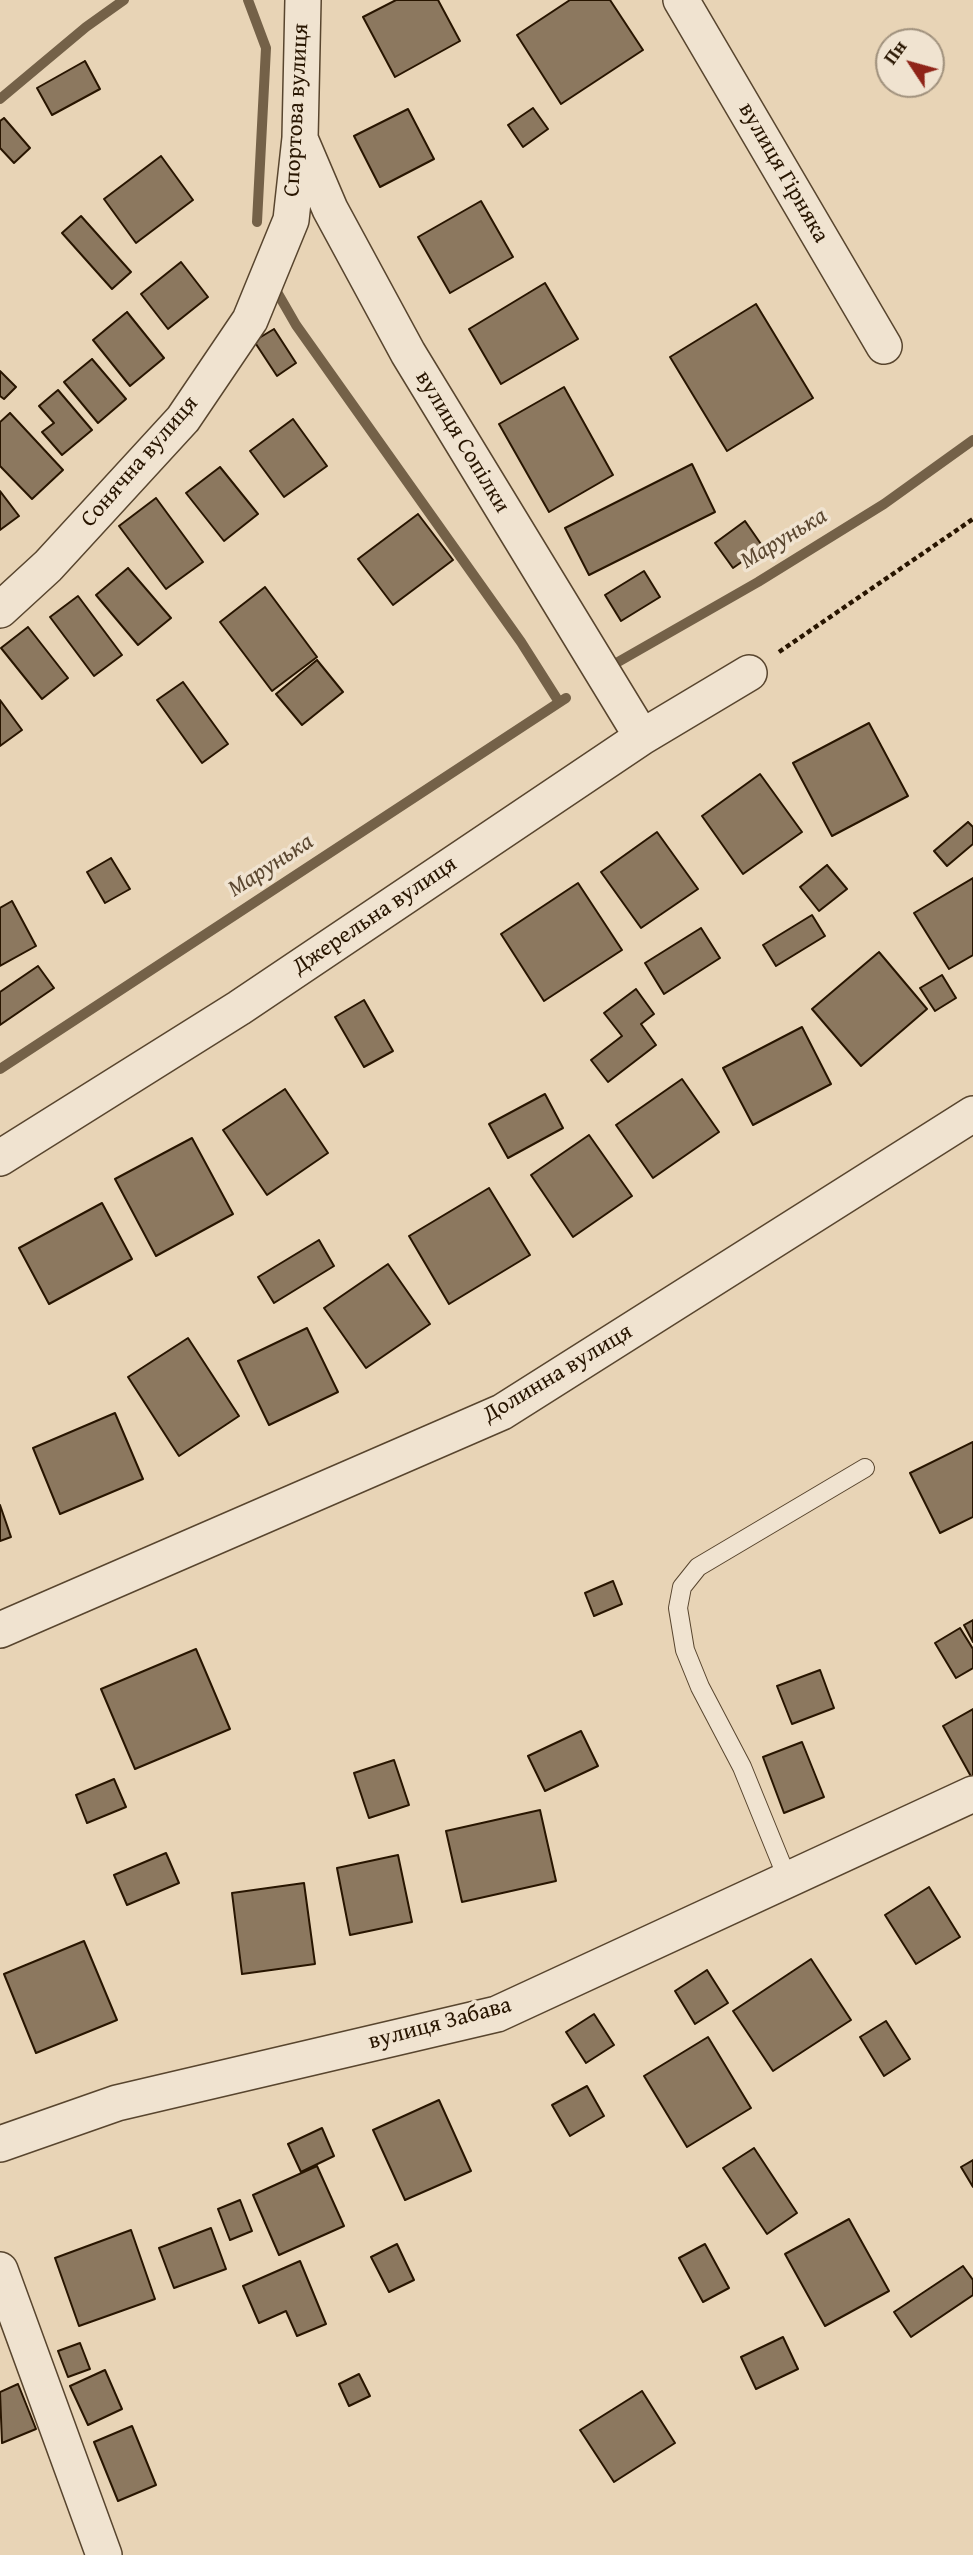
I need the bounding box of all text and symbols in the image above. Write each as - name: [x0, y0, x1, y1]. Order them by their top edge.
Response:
- street label: Спортова вулиця: [279, 23, 315, 197]
- north arrow: [875, 28, 945, 98]
- text: Пн: [876, 34, 913, 70]
- street label: вулиця Гірняка: [732, 98, 834, 248]
- street label: вулиця Сопілки: [409, 366, 515, 518]
- street label: Сонячна вулиця: [75, 391, 205, 533]
- water label: Марунька: [736, 502, 832, 576]
- water label: Марунька: [223, 828, 319, 904]
- street label: Джерельна вулиця: [288, 851, 462, 981]
- street label: Долинна вулиця: [478, 1319, 638, 1429]
- street label: вулиця Забава: [366, 1992, 514, 2056]

